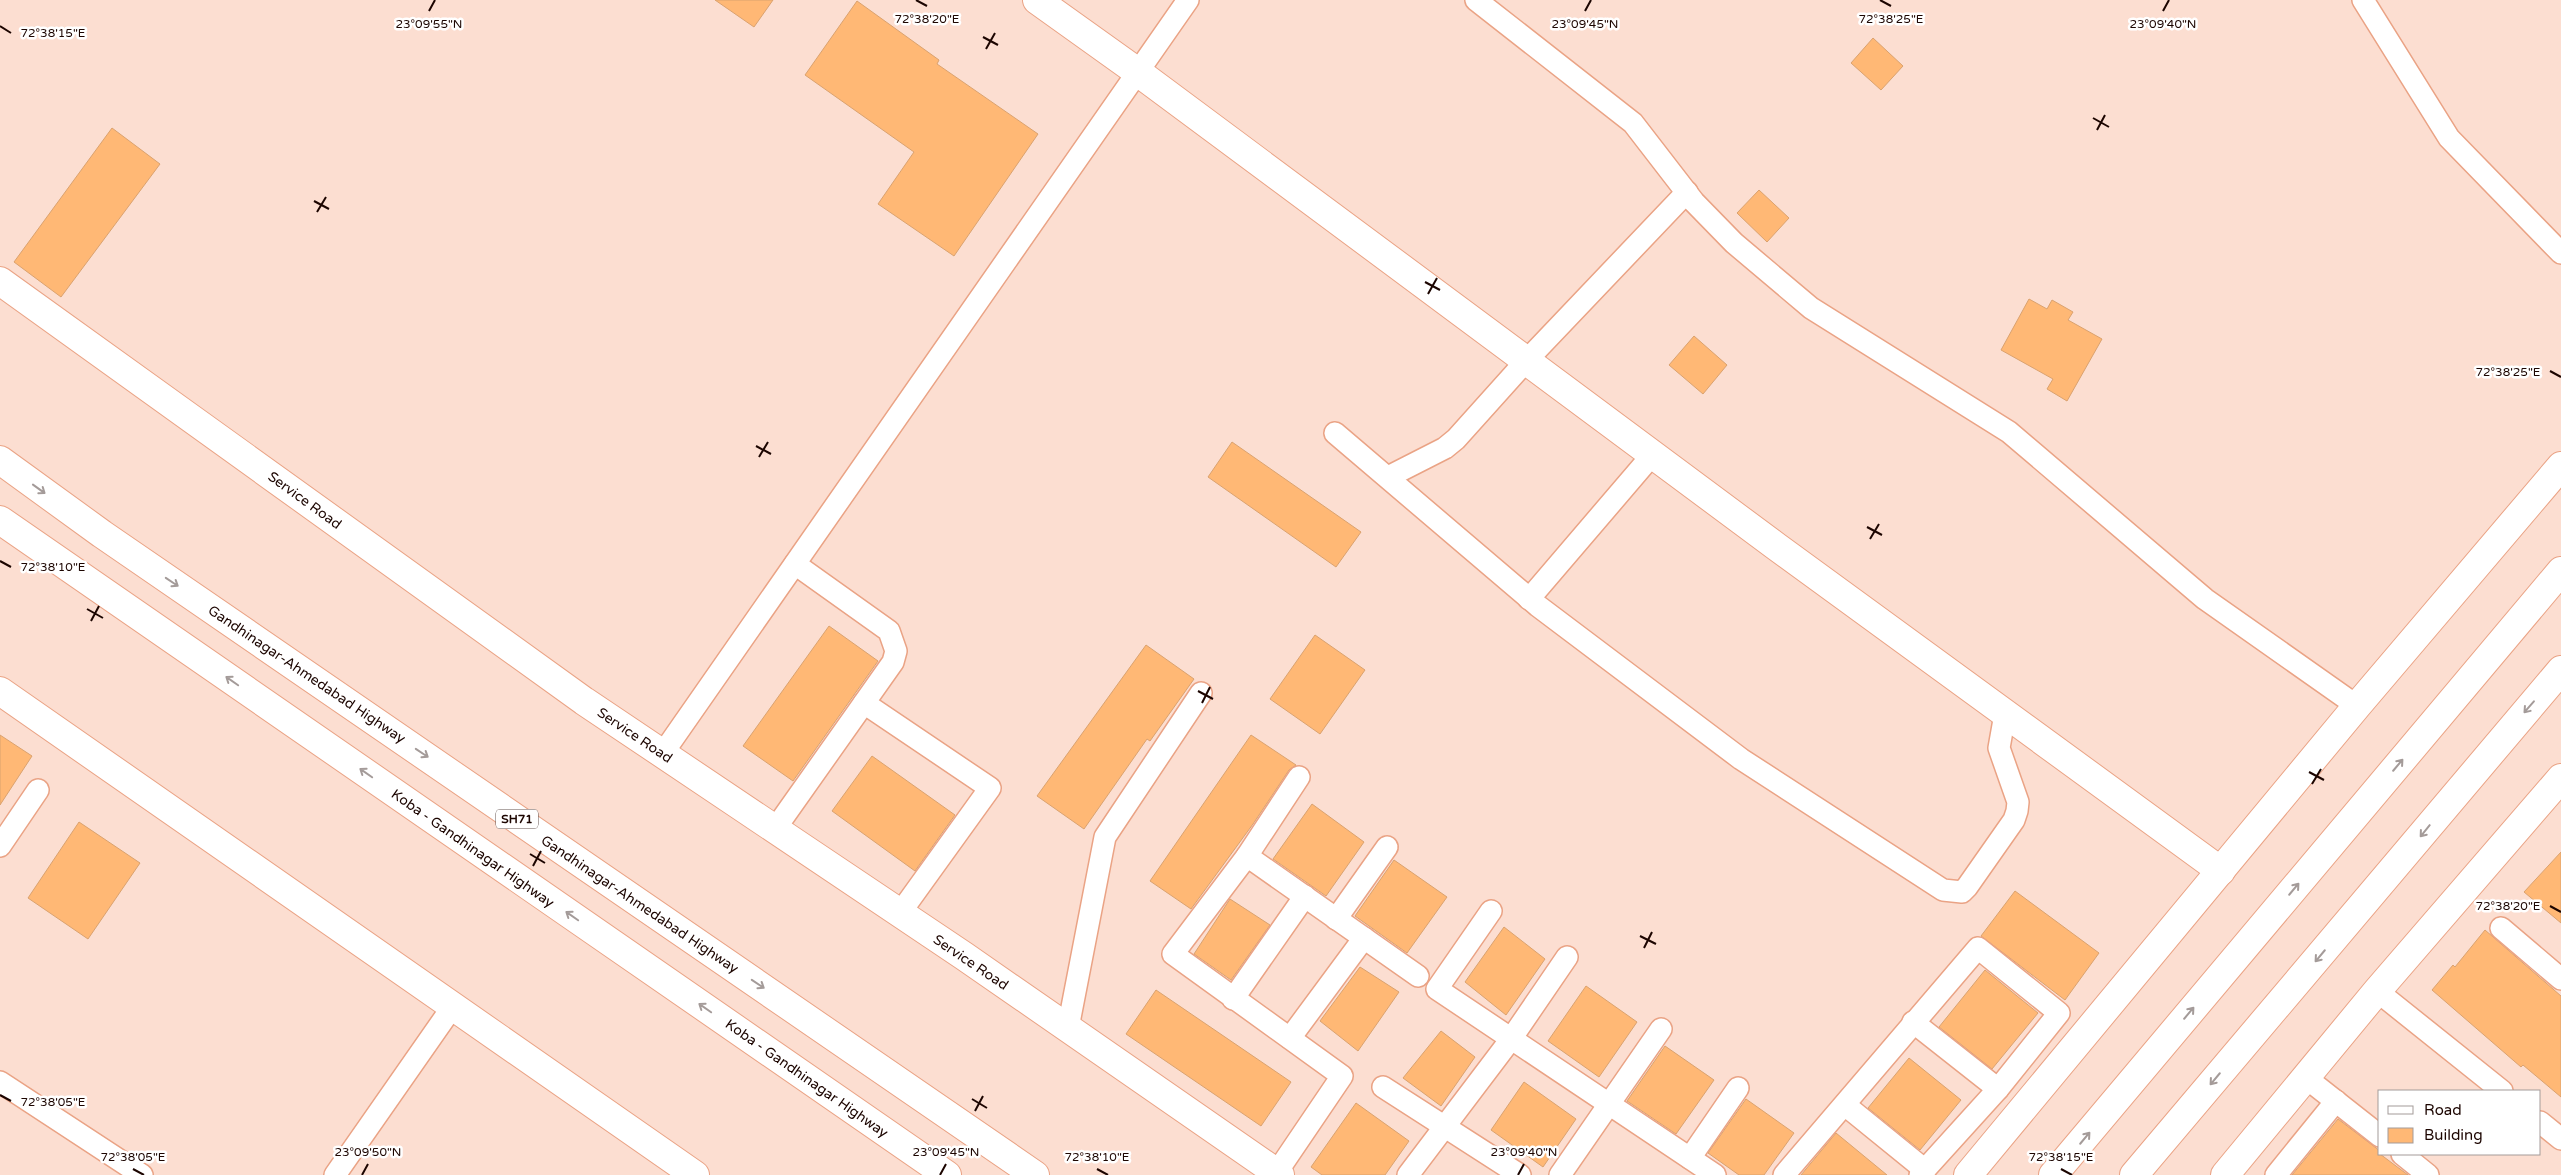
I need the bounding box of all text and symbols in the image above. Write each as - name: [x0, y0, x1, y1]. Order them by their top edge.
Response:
- text: 72°38'20"E: [894, 12, 960, 26]
- text: 72°38'25"E: [1858, 12, 1924, 26]
- text: 23°09'55"N: [396, 17, 463, 31]
- text: 23°09'45"N: [1552, 17, 1619, 31]
- text: 23°09'40"N: [2130, 17, 2197, 31]
- text: 72°38'15"E: [20, 26, 86, 40]
- text: 72°38'25"E: [2475, 365, 2541, 379]
- street label: Service Road: [265, 468, 345, 533]
- one-way arrow: [32, 483, 46, 494]
- text: 72°38'10"E: [20, 560, 86, 574]
- one-way arrow: [165, 577, 179, 587]
- street label: Gandhinagar-Ahmedabad Highway: [205, 602, 409, 747]
- one-way arrow: [226, 676, 240, 686]
- one-way arrow: [2524, 700, 2535, 713]
- street label: Service Road: [594, 704, 676, 767]
- one-way arrow: [414, 749, 428, 759]
- one-way arrow: [2393, 758, 2404, 771]
- one-way arrow: [359, 768, 373, 778]
- street label: Koba - Gandhinagar Highway: [388, 786, 558, 912]
- road number: SH71: [496, 810, 538, 829]
- one-way arrow: [2419, 824, 2430, 837]
- street label: Gandhinagar-Ahmedabad Highway: [538, 832, 742, 977]
- one-way arrow: [2288, 883, 2299, 896]
- text: 72°38'20"E: [2475, 899, 2541, 913]
- one-way arrow: [565, 910, 579, 920]
- street label: Service Road: [930, 931, 1012, 994]
- one-way arrow: [2315, 949, 2326, 962]
- one-way arrow: [750, 979, 764, 989]
- one-way arrow: [698, 1003, 712, 1013]
- one-way arrow: [2184, 1007, 2195, 1020]
- street label: Koba - Gandhinagar Highway: [722, 1016, 892, 1142]
- one-way arrow: [2209, 1073, 2221, 1086]
- legend: [2378, 1090, 2541, 1155]
- text: 72°38'05"E: [20, 1095, 86, 1109]
- text: Road: [2424, 1101, 2462, 1119]
- text: Building: [2424, 1126, 2483, 1144]
- one-way arrow: [2079, 1131, 2090, 1144]
- text: 23°09'50"N: [335, 1145, 402, 1159]
- text: 23°09'45"N: [913, 1145, 980, 1159]
- text: 23°09'40"N: [1491, 1145, 1558, 1159]
- text: 72°38'05"E: [100, 1150, 166, 1164]
- text: 72°38'10"E: [1064, 1150, 1130, 1164]
- text: 72°38'15"E: [2028, 1150, 2094, 1164]

